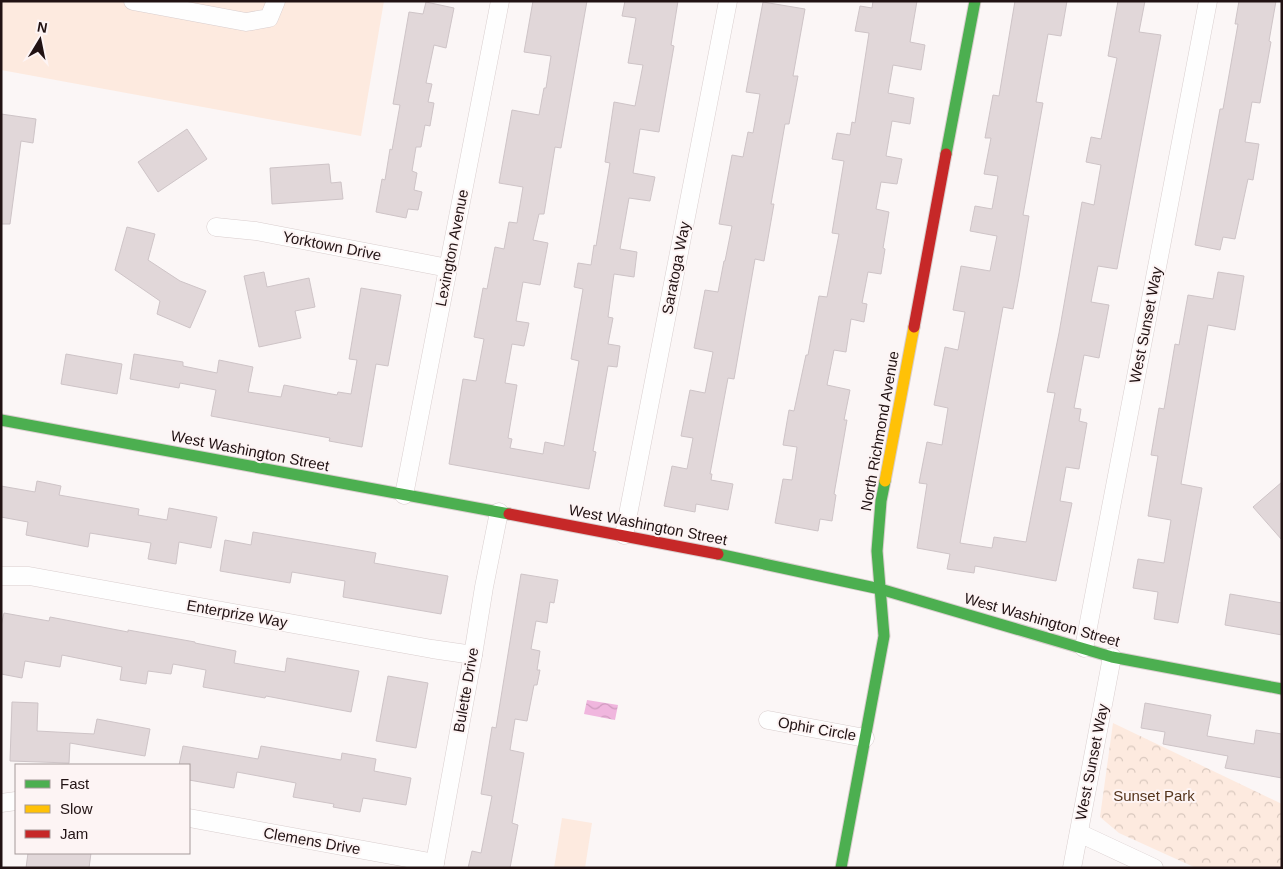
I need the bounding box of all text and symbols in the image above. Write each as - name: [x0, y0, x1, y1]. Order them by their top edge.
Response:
- north arrow: [15, 15, 65, 65]
- text: N: [36, 18, 49, 36]
- street label: Lexington Avenue: [432, 188, 471, 308]
- street label: Saratoga Way: [658, 219, 693, 316]
- street label: Yorktown Drive: [281, 228, 383, 263]
- street label: West Sunset Way: [1126, 265, 1165, 385]
- street label: North Richmond Avenue: [857, 350, 902, 512]
- street label: West Washington Street: [169, 427, 332, 474]
- street label: West Washington Street: [567, 501, 730, 548]
- street label: West Washington Street: [962, 589, 1123, 650]
- street label: Enterprize Way: [185, 596, 289, 631]
- street label: Bulette Drive: [450, 646, 481, 734]
- street label: West Sunset Way: [1072, 702, 1111, 822]
- street label: Ophir Circle: [777, 713, 858, 744]
- legend: [15, 764, 190, 854]
- text: Fast: [60, 775, 90, 792]
- park label: Sunset Park: [1113, 787, 1195, 804]
- text: Slow: [60, 800, 93, 817]
- street label: Clemens Drive: [262, 824, 362, 857]
- text: Jam: [60, 825, 88, 842]

